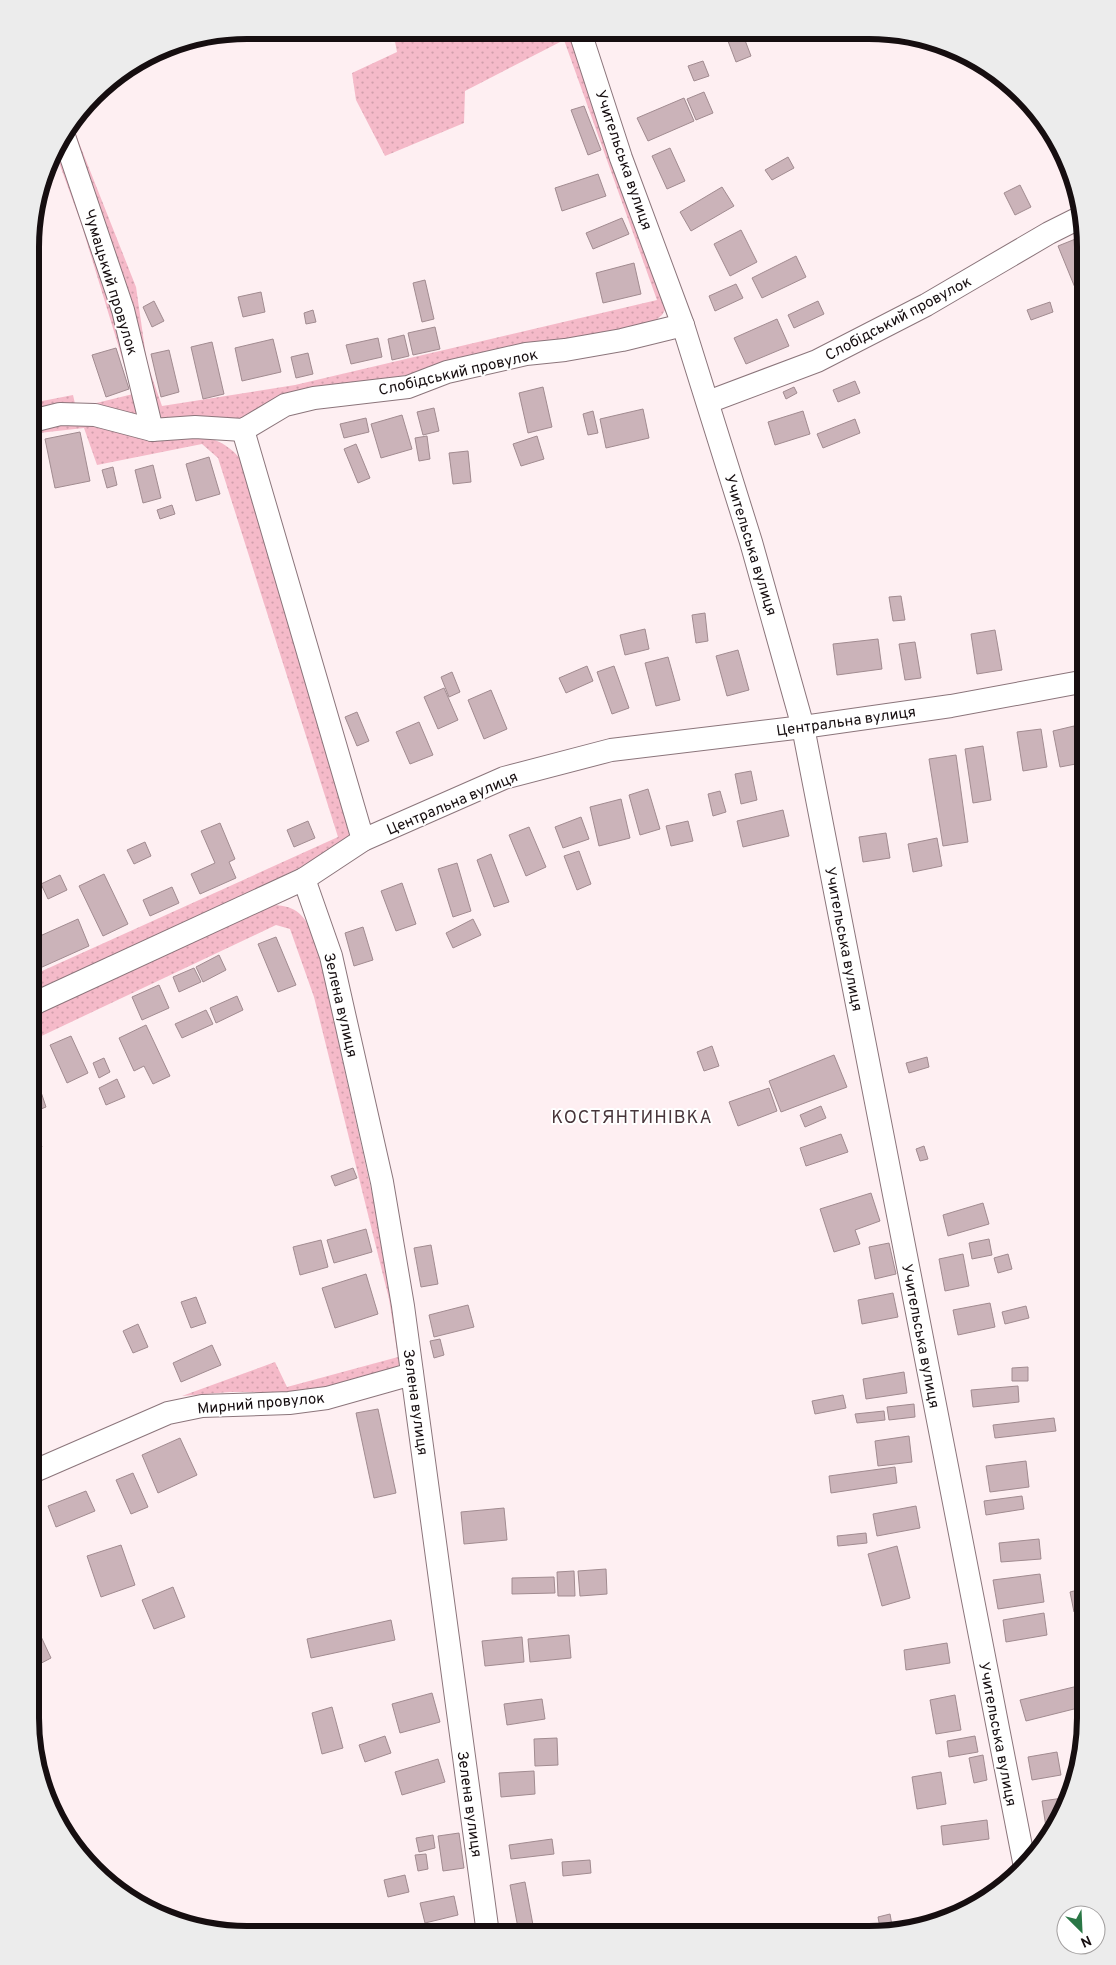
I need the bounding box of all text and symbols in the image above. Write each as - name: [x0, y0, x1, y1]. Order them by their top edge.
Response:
- street label: Учительська вулиця: [590, 88, 655, 233]
- street label: Чумацький провулок: [78, 207, 141, 358]
- street label: Слобідський провулок: [822, 273, 975, 366]
- street label: Слобідський провулок: [377, 346, 540, 401]
- street label: Учительська вулиця: [719, 472, 780, 618]
- street label: Центральна вулиця: [775, 703, 917, 742]
- street label: Центральна вулиця: [384, 768, 521, 841]
- street label: Учительська вулиця: [819, 865, 866, 1013]
- street label: Зелена вулиця: [318, 951, 361, 1060]
- district label: КОСТЯНТИНІВКА: [551, 1107, 713, 1130]
- street label: Учительська вулиця: [896, 1262, 943, 1410]
- street label: Зелена вулиця: [398, 1348, 431, 1457]
- street label: Мирний провулок: [197, 1389, 326, 1420]
- street label: Учительська вулиця: [973, 1660, 1020, 1808]
- street label: Зелена вулиця: [452, 1750, 485, 1859]
- north arrow: [1056, 1905, 1106, 1955]
- text: N: [1078, 1931, 1094, 1950]

